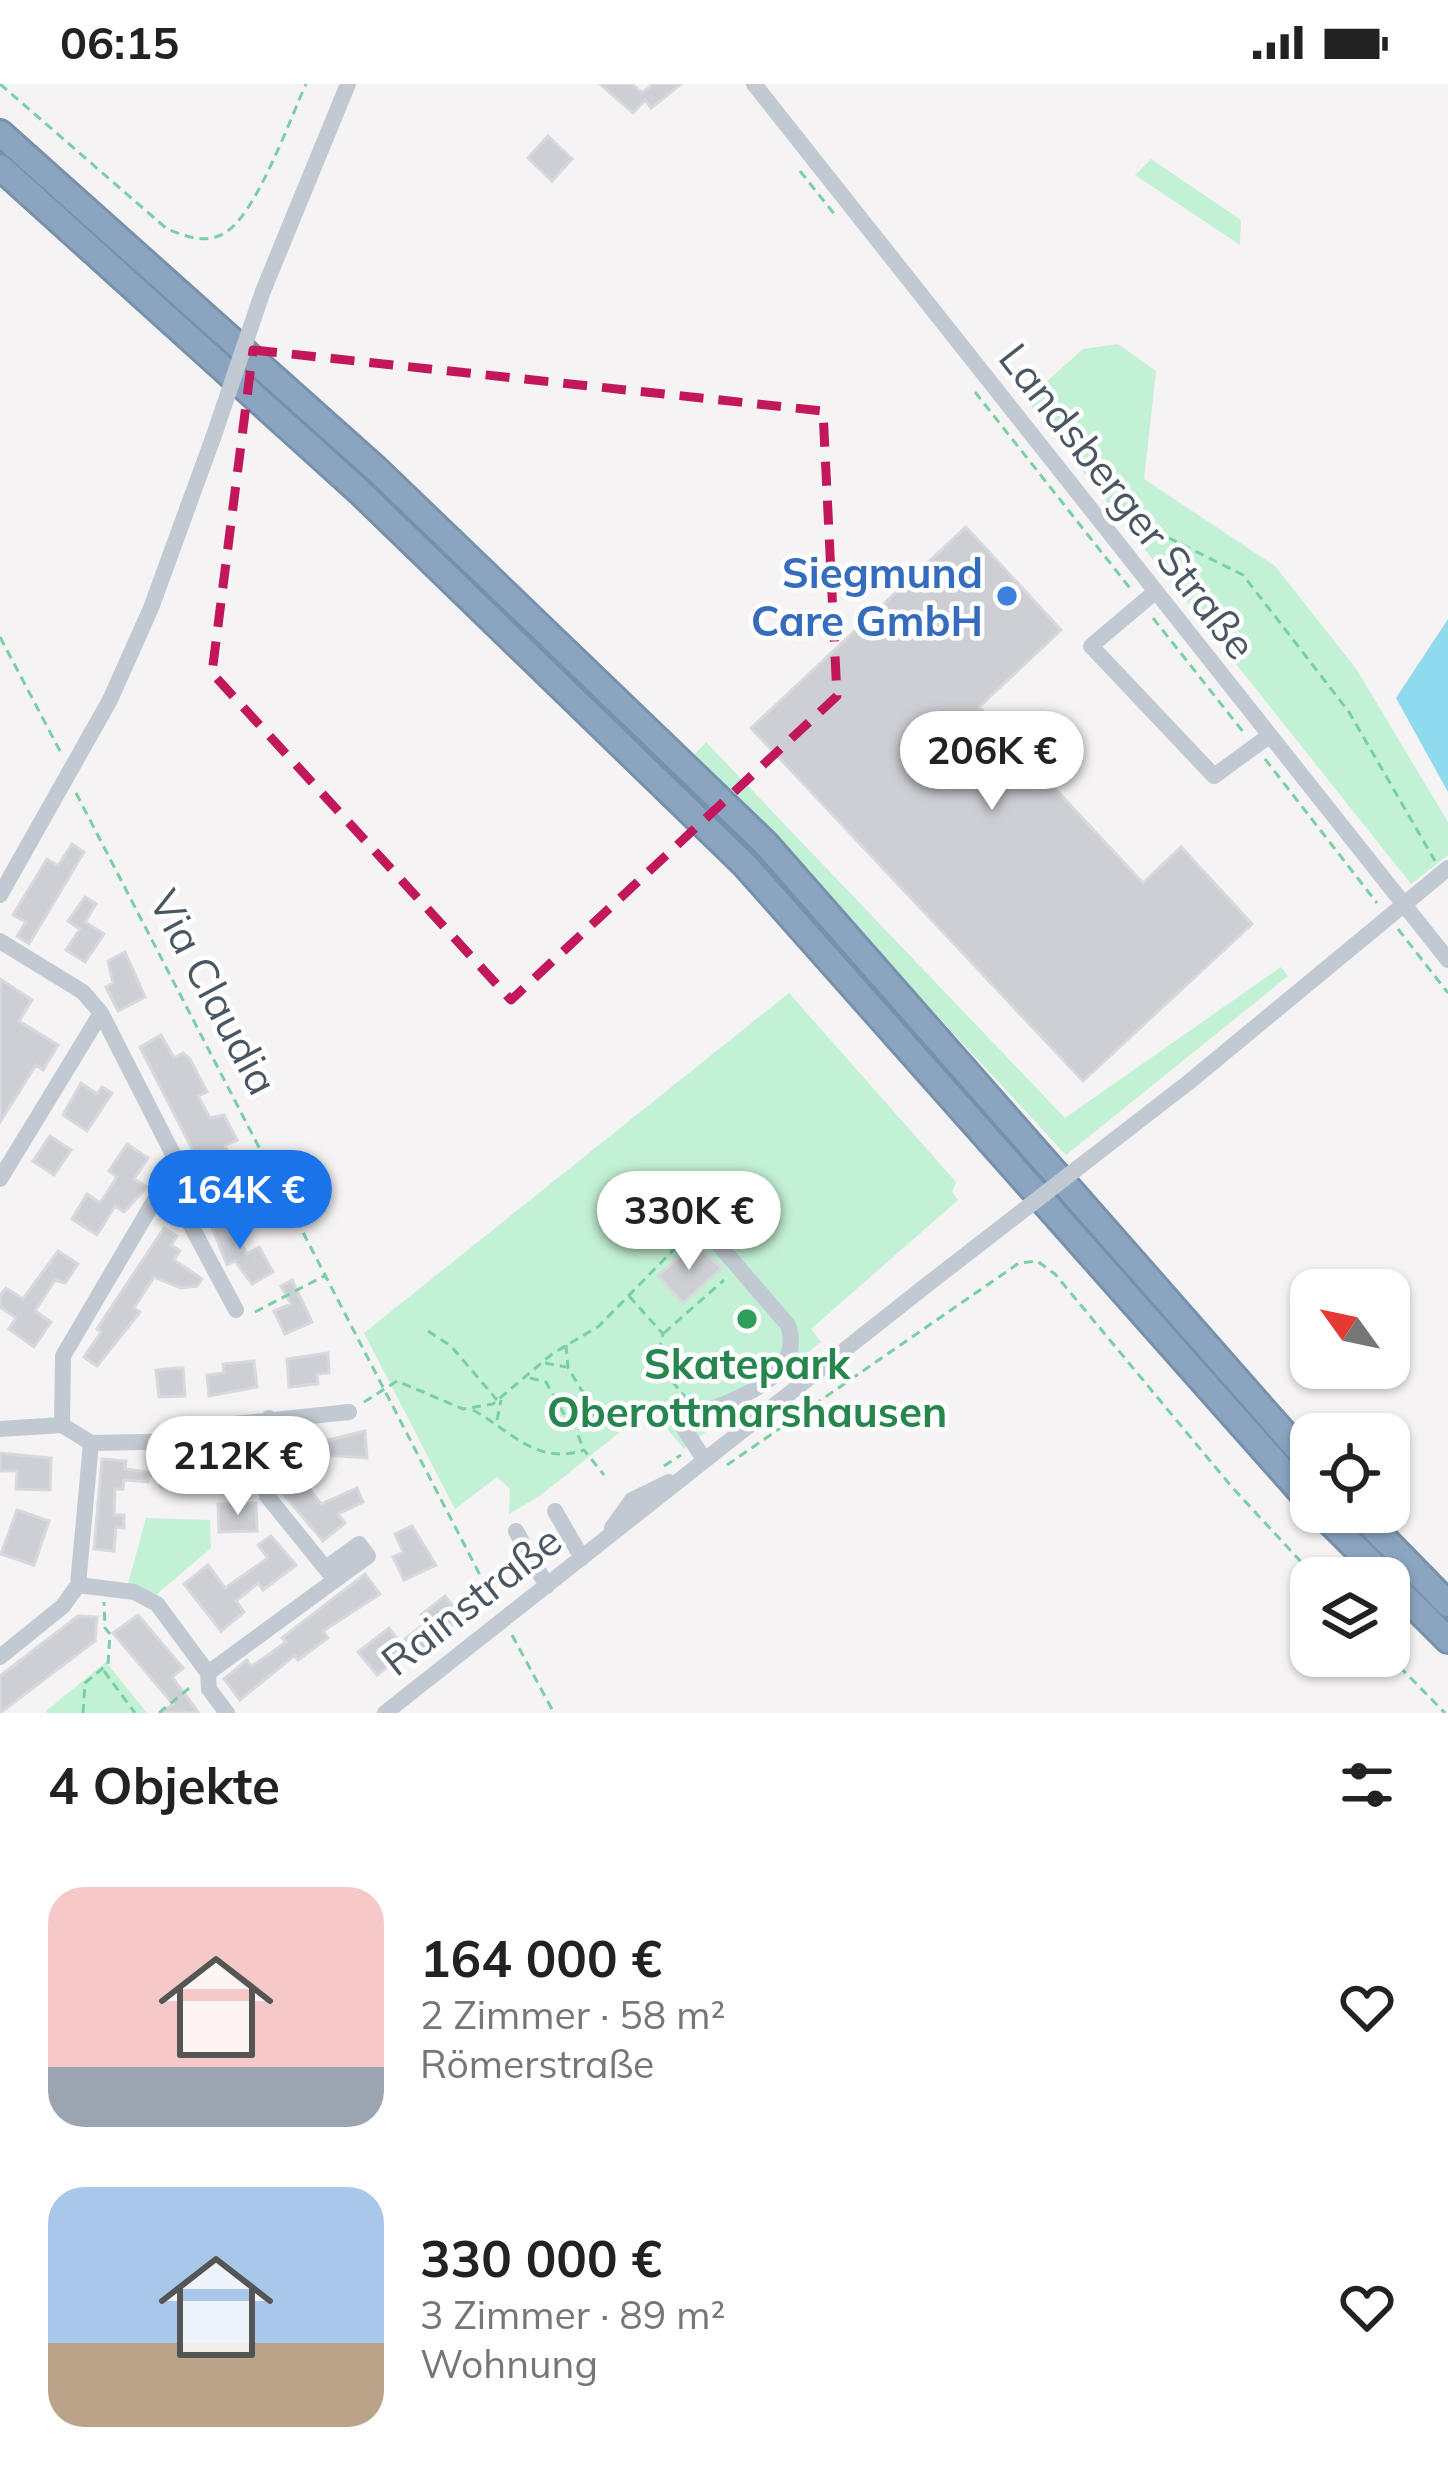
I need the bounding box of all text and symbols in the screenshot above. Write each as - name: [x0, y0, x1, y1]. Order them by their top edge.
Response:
- text: 06:15: [60, 14, 179, 70]
- street label: Landsberger Straße: [988, 332, 1268, 670]
- place label: Siegmund Care GmbH: [751, 546, 983, 647]
- marker: Siegmund Care GmbH: [994, 583, 1020, 609]
- pin: 206K €: [894, 711, 1090, 813]
- text: 206K €: [927, 725, 1057, 774]
- street label: Via Claudia: [138, 881, 290, 1103]
- pin: 164K €: [142, 1150, 338, 1252]
- text: 164K €: [175, 1164, 305, 1213]
- pin: 330K €: [591, 1171, 787, 1273]
- text: 330K €: [624, 1185, 754, 1234]
- north arrow: [1290, 1269, 1410, 1389]
- map controls: [1290, 1269, 1410, 1677]
- marker: Skatepark Oberottmarshausen: [734, 1306, 760, 1332]
- place label: Skatepark Oberottmarshausen: [547, 1337, 947, 1438]
- button: locate: [1290, 1413, 1410, 1533]
- pin: 212K €: [140, 1416, 336, 1518]
- text: 212K €: [173, 1430, 303, 1479]
- street label: Rainstraße: [370, 1513, 572, 1687]
- button: layers: [1290, 1557, 1410, 1677]
- icon: filters: [1334, 1752, 1400, 1818]
- text: 4 Objekte: [48, 1753, 280, 1817]
- text: 164 000 €: [420, 1926, 662, 1990]
- icon: home: [144, 1935, 288, 2079]
- icon: heart: [1334, 1974, 1400, 2040]
- text: 2 Zimmer · 58 m²: [420, 1990, 725, 2039]
- text: Römerstraße: [420, 2039, 654, 2088]
- text: 330 000 €: [420, 2226, 662, 2290]
- icon: home: [144, 2235, 288, 2379]
- icon: heart: [1334, 2274, 1400, 2340]
- text: 3 Zimmer · 89 m²: [420, 2290, 725, 2339]
- text: Wohnung: [420, 2339, 598, 2388]

